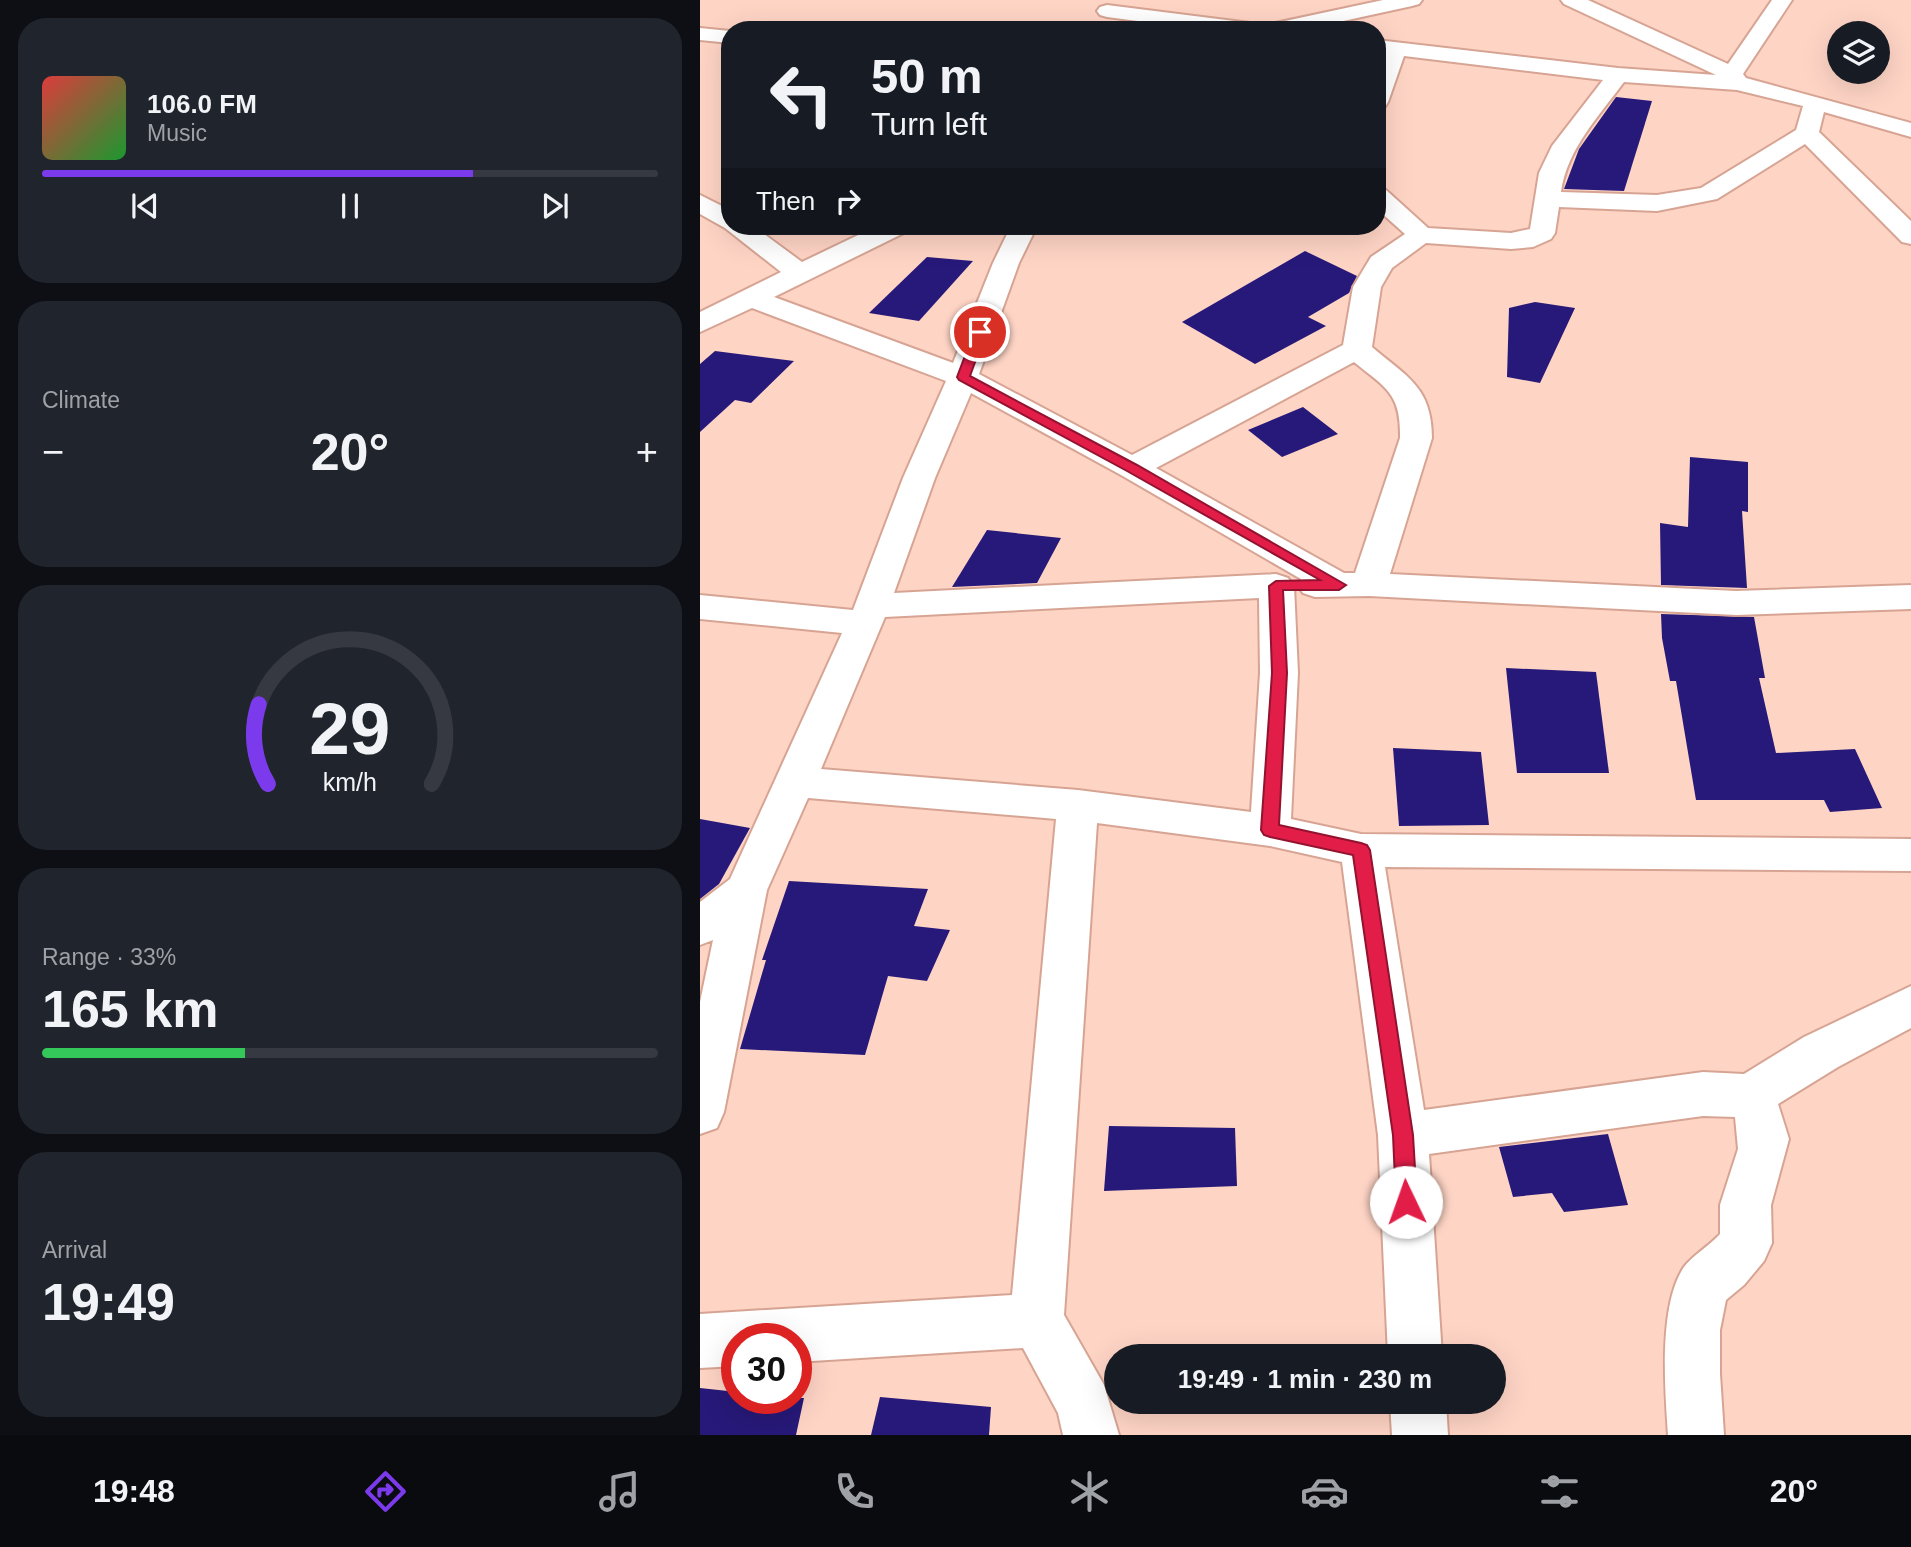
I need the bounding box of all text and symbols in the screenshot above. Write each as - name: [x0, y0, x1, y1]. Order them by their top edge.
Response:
- map controls: [1827, 21, 1890, 84]
- button: layers: [1827, 21, 1890, 84]
- icon: left: [756, 49, 847, 140]
- text: 50 m: [871, 49, 983, 103]
- text: 106.0 FM: [147, 89, 257, 119]
- text: Turn left: [871, 106, 987, 142]
- text: Music: [147, 120, 207, 146]
- icon: right: [829, 182, 867, 220]
- text: Then: [756, 186, 815, 216]
- icon: previous: [126, 187, 164, 225]
- icon: pause: [331, 187, 369, 225]
- icon: next: [536, 187, 574, 225]
- pin: [950, 302, 1010, 362]
- icon: arrive: [961, 313, 999, 351]
- text: Climate: [42, 387, 120, 413]
- text: 20°: [311, 423, 389, 481]
- text: −: [42, 431, 64, 473]
- text: +: [636, 431, 658, 473]
- text: 29: [310, 688, 390, 769]
- text: km/h: [323, 767, 377, 795]
- text: Range · 33%: [42, 944, 176, 970]
- text: 165 km: [42, 980, 218, 1038]
- position arrow: [1369, 1165, 1443, 1239]
- text: Arrival: [42, 1237, 107, 1263]
- text: 19:49: [42, 1273, 175, 1331]
- speed limit sign: 30: [721, 1323, 812, 1414]
- text: 19:49 · 1 min · 230 m: [1178, 1364, 1432, 1394]
- icon: directions: [361, 1467, 410, 1516]
- icon: music: [595, 1467, 644, 1516]
- icon: phone: [830, 1467, 879, 1516]
- icon: climate: [1065, 1467, 1114, 1516]
- icon: car: [1300, 1467, 1349, 1516]
- icon: filters: [1535, 1467, 1584, 1516]
- text: 19:48: [93, 1473, 175, 1509]
- text: 20°: [1770, 1473, 1818, 1509]

